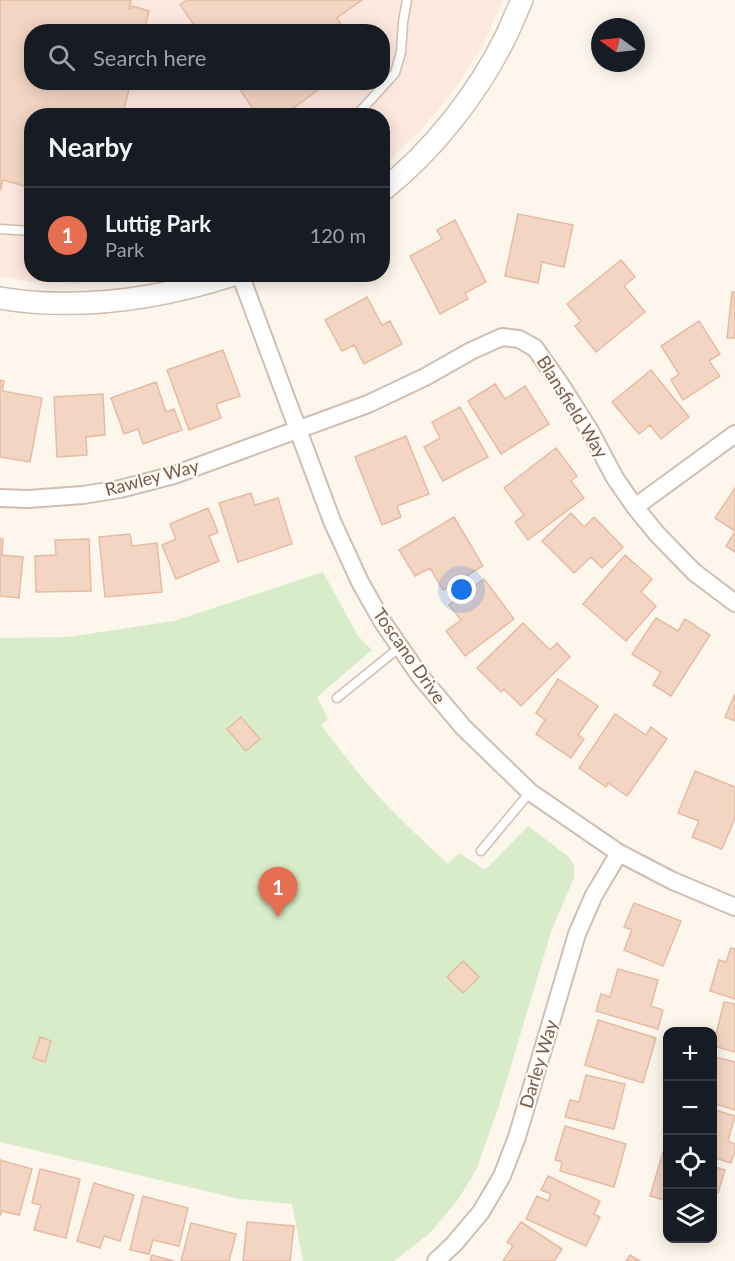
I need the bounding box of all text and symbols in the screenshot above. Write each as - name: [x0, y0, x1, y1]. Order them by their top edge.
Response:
- north arrow: [591, 18, 645, 72]
- search box: [24, 24, 390, 90]
- icon: search: [45, 41, 78, 74]
- text: Search here: [93, 44, 206, 71]
- text: Nearby: [48, 131, 133, 163]
- text: Luttig Park: [105, 210, 211, 237]
- text: 1: [62, 223, 73, 247]
- text: 120 m: [310, 223, 366, 247]
- text: Park: [105, 237, 144, 261]
- street label: Blansfield Way: [533, 351, 613, 462]
- street label: Rawley Way: [102, 454, 202, 500]
- your location: [447, 575, 476, 604]
- street label: Toscano Drive: [369, 603, 451, 708]
- pin: 1: [258, 868, 298, 917]
- street label: Darley Way: [514, 1016, 562, 1111]
- map controls: [663, 1027, 717, 1243]
- button: +: [663, 1027, 717, 1081]
- button: −: [663, 1081, 717, 1135]
- button: locate: [663, 1135, 717, 1189]
- button: layers: [663, 1189, 717, 1243]

